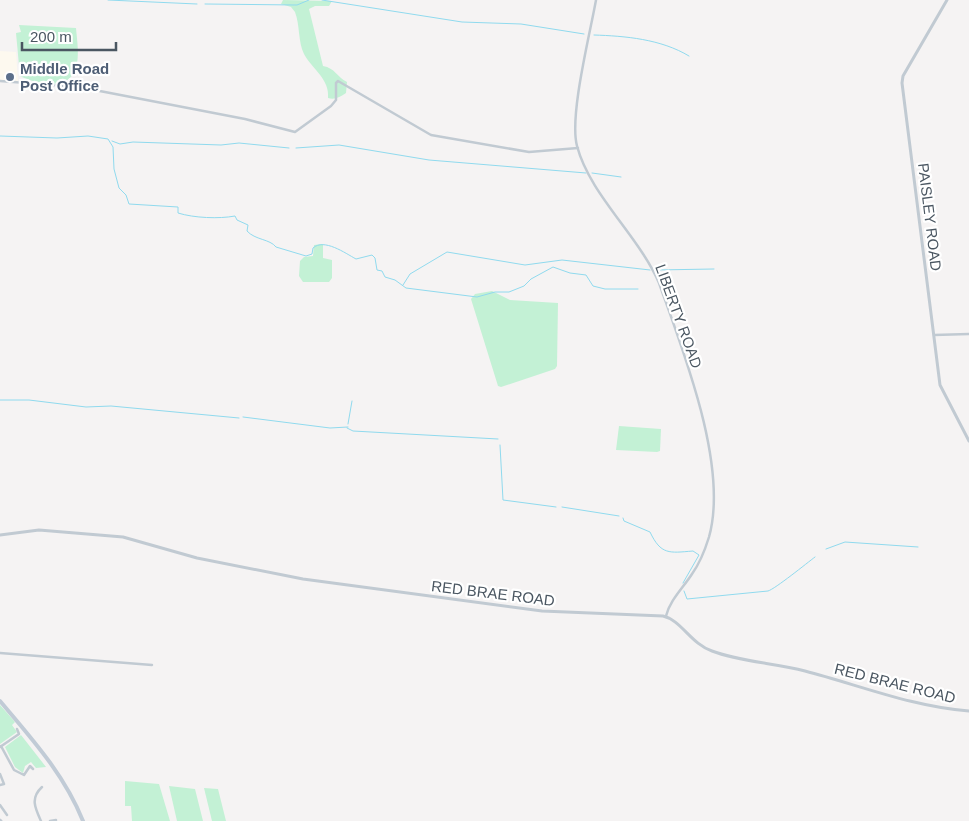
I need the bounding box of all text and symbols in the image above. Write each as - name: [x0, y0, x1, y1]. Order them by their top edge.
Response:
- scale bar: [22, 20, 116, 52]
- text: 200 m: [30, 28, 72, 45]
- place label: Middle Road Post Office: [20, 60, 109, 94]
- marker: Middle Road Post Office: [4, 71, 16, 83]
- street label: PAISLEY ROAD: [915, 162, 945, 272]
- street label: LIBERTY ROAD: [652, 262, 706, 371]
- street label: RED BRAE ROAD: [430, 577, 556, 609]
- street label: RED BRAE ROAD: [833, 660, 957, 706]

